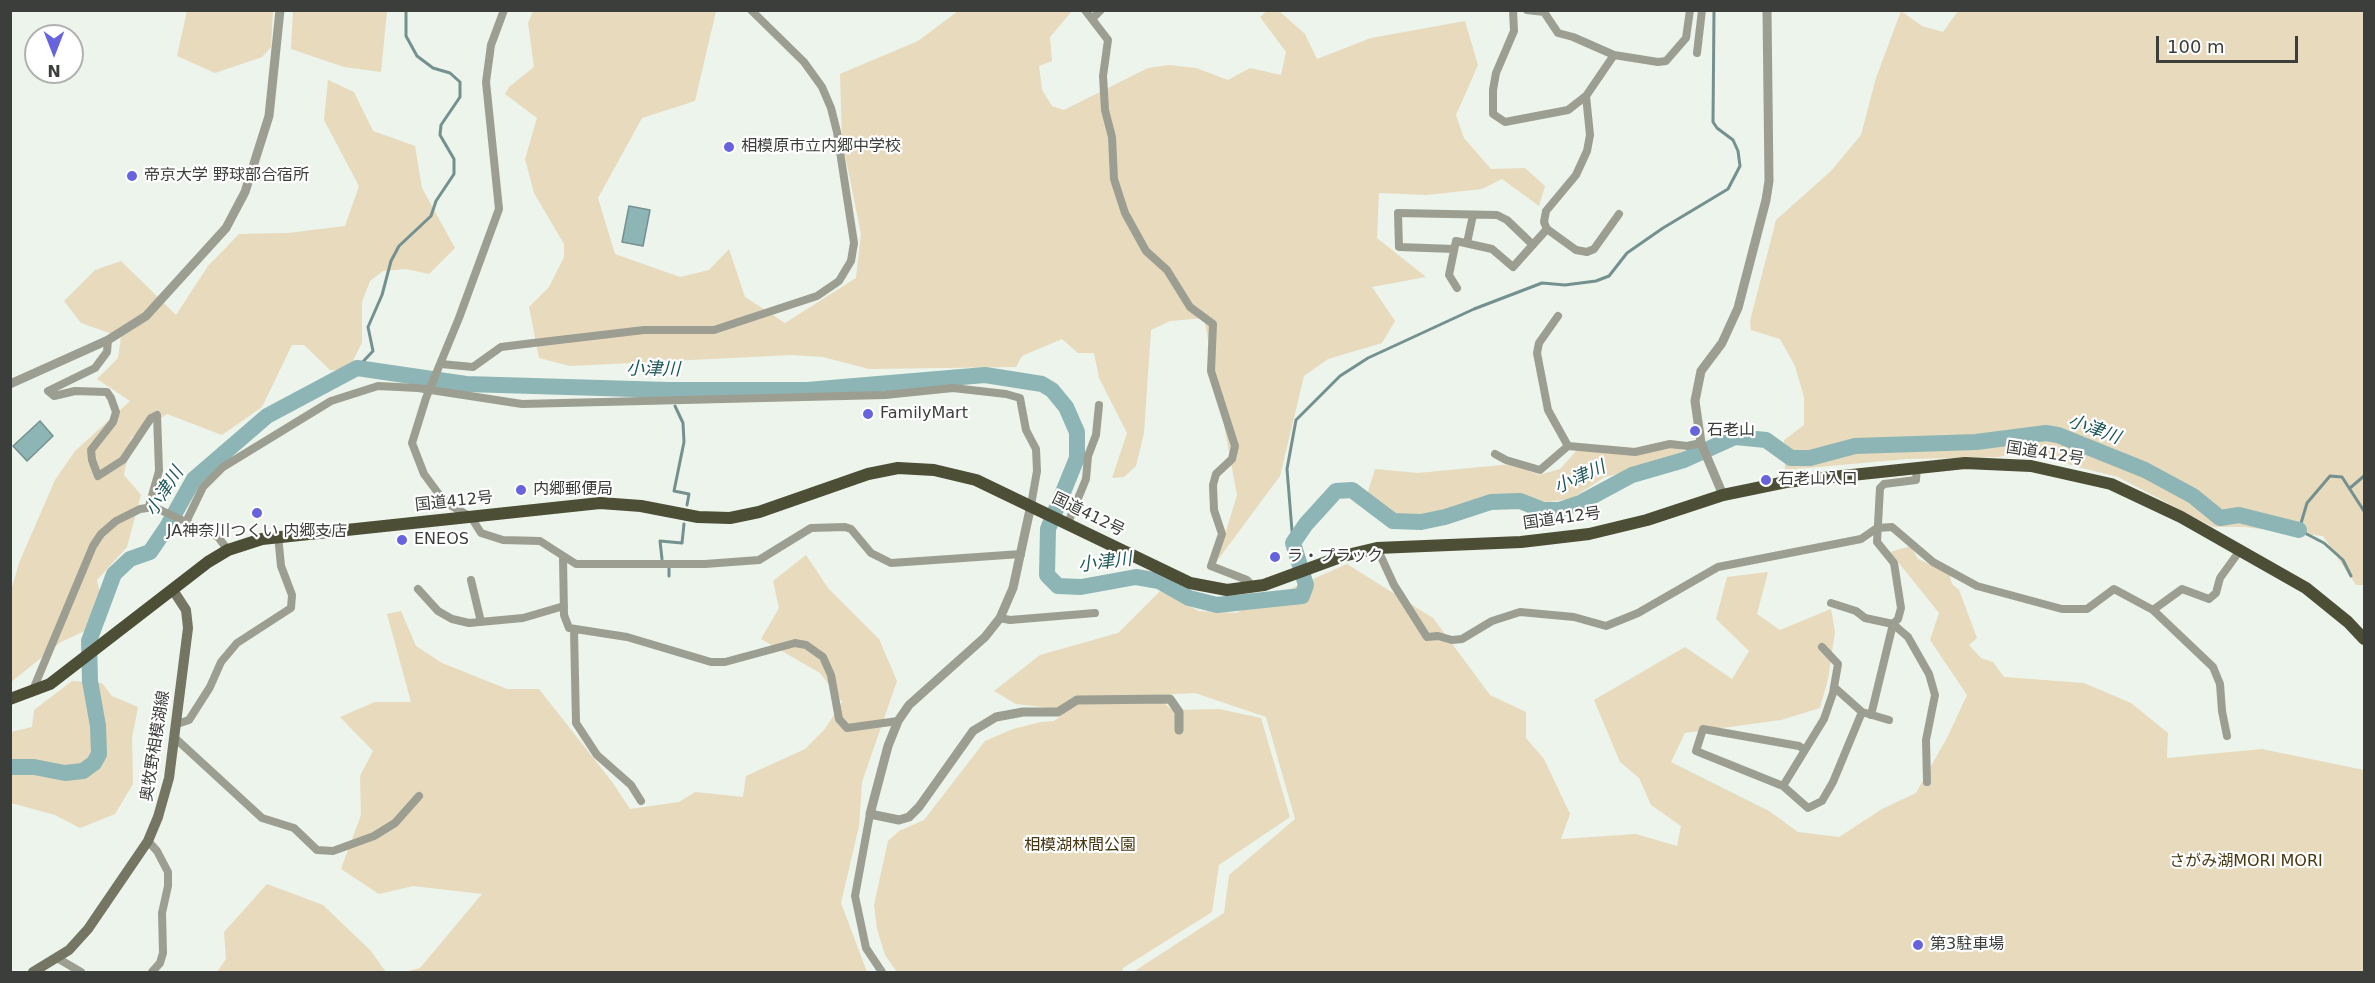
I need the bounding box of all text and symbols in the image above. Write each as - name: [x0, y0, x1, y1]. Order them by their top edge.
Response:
- north arrow: [24, 24, 84, 84]
- scale bar: [2159, 24, 2302, 62]
- text: 100 m: [2167, 36, 2225, 57]
- text: N: [47, 61, 61, 80]
- place label: 相模原市立内郷中学校: [741, 137, 901, 157]
- marker: 相模原市立内郷中学校: [722, 140, 736, 154]
- place label: 帝京大学 野球部合宿所: [144, 166, 309, 186]
- marker: 帝京大学 野球部合宿所: [125, 169, 139, 183]
- water label: 小津川: [626, 359, 680, 381]
- place label: FamilyMart: [880, 404, 968, 424]
- marker: FamilyMart: [861, 407, 875, 421]
- water label: 小津川: [2065, 411, 2123, 449]
- place label: 石老山: [1707, 421, 1755, 441]
- marker: 石老山: [1688, 424, 1702, 438]
- street label: 国道412号: [2005, 438, 2085, 470]
- water label: 小津川: [1551, 457, 1609, 499]
- water label: 小津川: [141, 463, 189, 521]
- place label: 石老山入口: [1778, 470, 1858, 490]
- marker: 石老山入口: [1759, 473, 1773, 487]
- place label: 内郷郵便局: [533, 480, 613, 500]
- marker: 内郷郵便局: [514, 483, 528, 497]
- street label: 国道412号: [414, 488, 494, 516]
- street label: 国道412号: [1048, 489, 1128, 541]
- street label: 国道412号: [1522, 504, 1602, 534]
- marker: JA神奈川つくい 内郷支店: [250, 506, 264, 520]
- place label: JA神奈川つくい 内郷支店: [167, 522, 347, 542]
- place label: ENEOS: [414, 530, 469, 550]
- marker: ENEOS: [395, 533, 409, 547]
- place label: ラ・プラック: [1287, 547, 1383, 567]
- water label: 小津川: [1077, 549, 1133, 577]
- marker: ラ・プラック: [1268, 550, 1282, 564]
- street label: 奥牧野相模湖線: [138, 689, 174, 803]
- park label: 相模湖林間公園: [1024, 836, 1136, 856]
- park label: さがみ湖MORI MORI: [2169, 852, 2323, 872]
- place label: 第3駐車場: [1930, 935, 2004, 955]
- marker: 第3駐車場: [1911, 938, 1925, 952]

